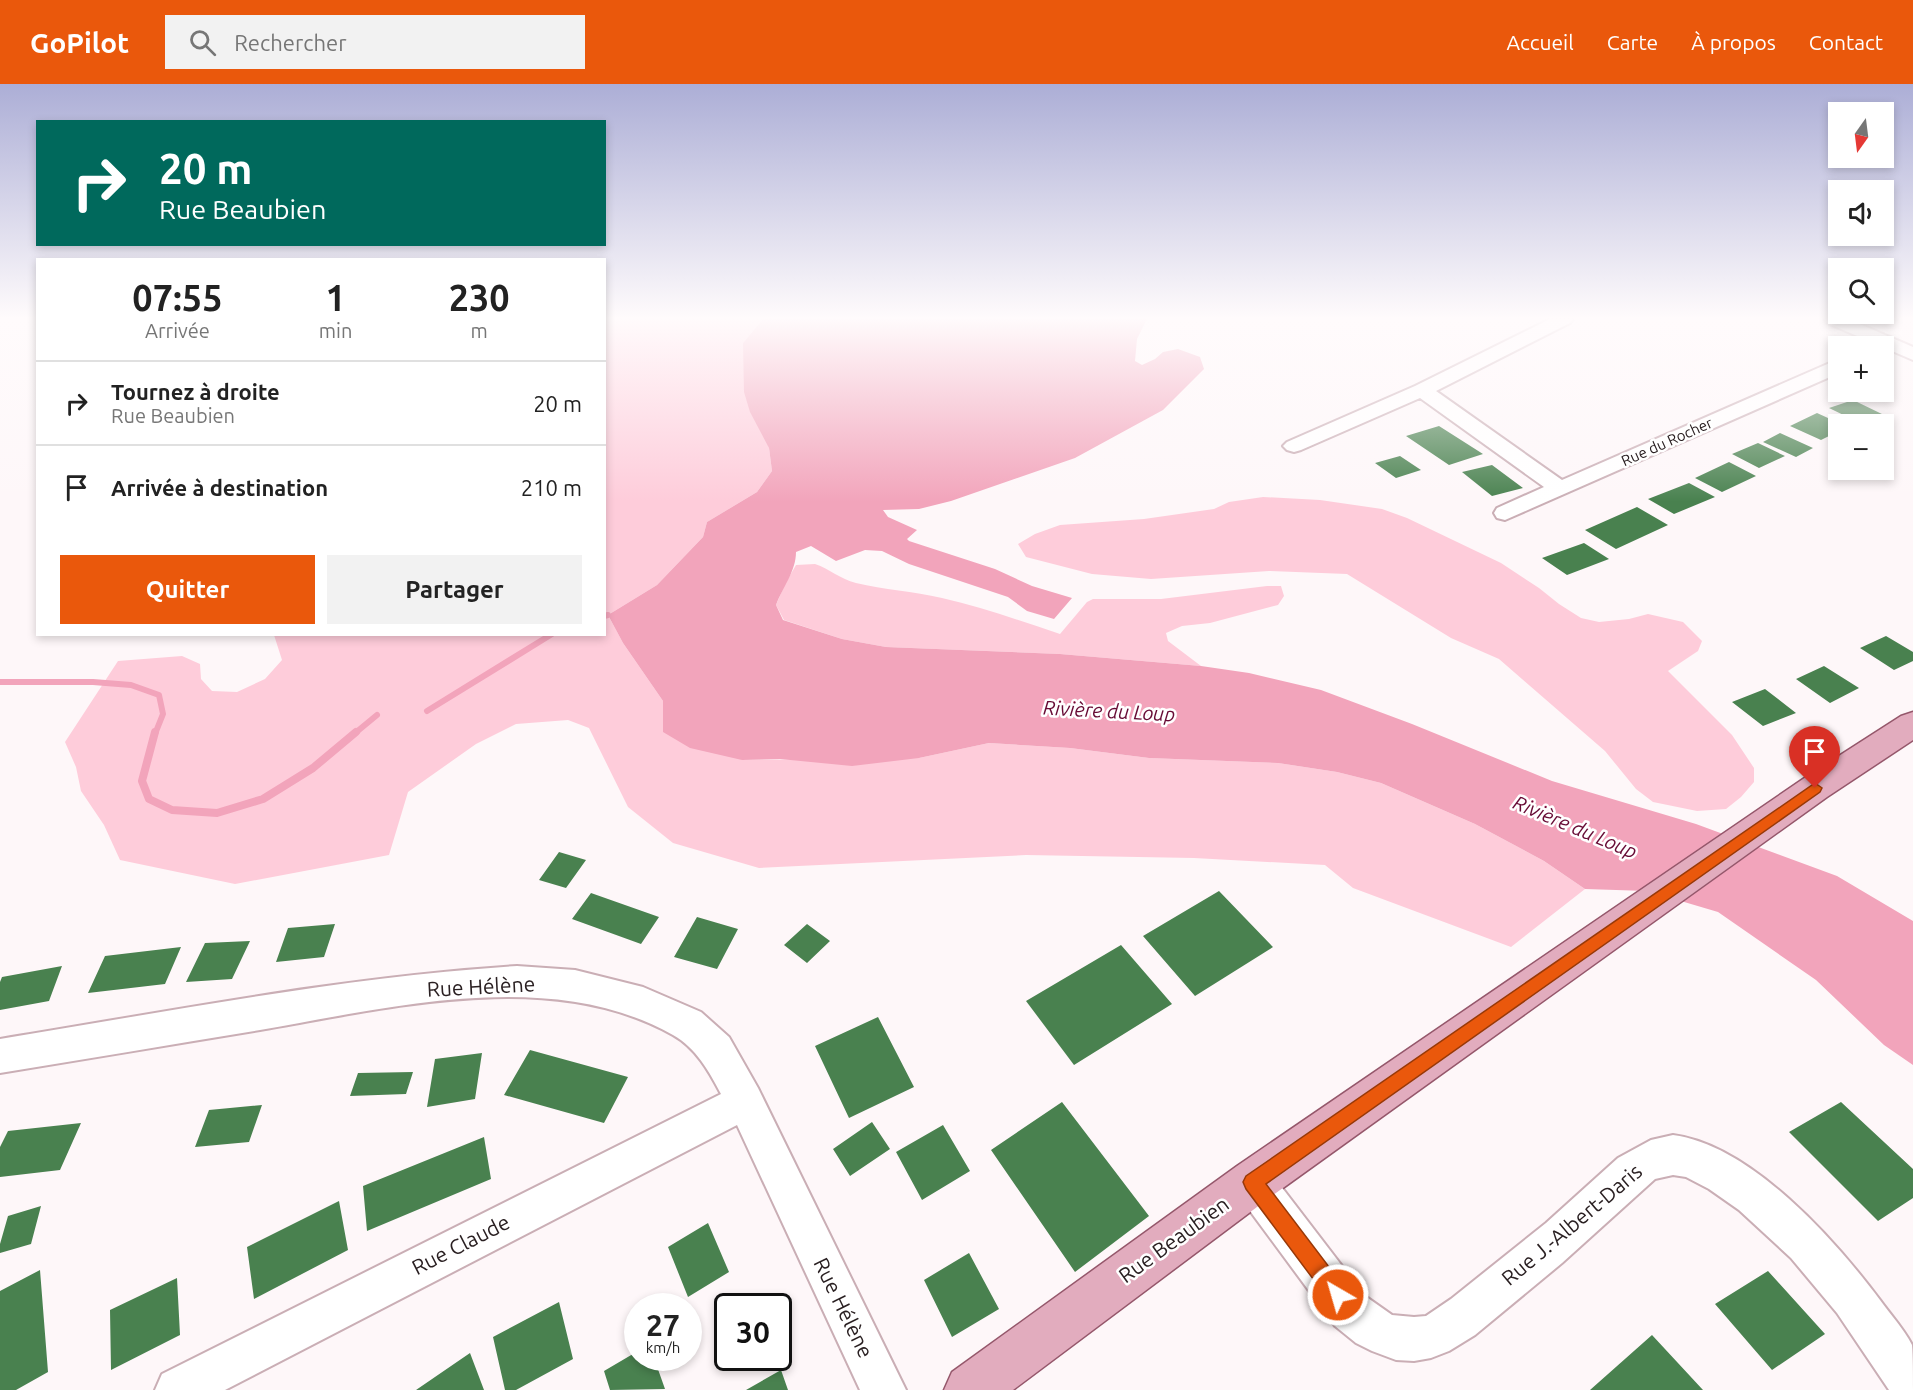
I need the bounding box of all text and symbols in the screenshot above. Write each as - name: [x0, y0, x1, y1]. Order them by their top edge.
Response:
- search box: [165, 15, 585, 69]
- icon: search: [186, 26, 219, 59]
- text: GoPilot: [30, 27, 129, 58]
- text: Rechercher: [234, 30, 347, 55]
- text: Accueil: [1506, 30, 1574, 54]
- text: Carte: [1607, 30, 1658, 54]
- text: À propos: [1691, 30, 1776, 54]
- text: Contact: [1809, 30, 1883, 54]
- north arrow: [1828, 102, 1894, 168]
- map controls: [1828, 102, 1894, 480]
- icon: right: [60, 144, 138, 222]
- text: 20 m: [159, 145, 253, 192]
- button: sound: [1828, 180, 1894, 246]
- text: Rue Beaubien: [159, 194, 326, 224]
- button: search: [1828, 258, 1894, 324]
- text: 07:55: [132, 277, 222, 318]
- text: 1: [325, 277, 346, 318]
- text: 230: [449, 277, 510, 318]
- text: Arrivée: [145, 319, 210, 342]
- text: min: [319, 319, 352, 342]
- text: m: [471, 319, 488, 342]
- button: +: [1828, 336, 1894, 402]
- text: Tournez à droite: [111, 379, 280, 404]
- icon: right: [60, 387, 93, 420]
- text: 20 m: [533, 391, 582, 416]
- text: Rue Beaubien: [111, 404, 235, 427]
- street label: Rue du Rocher: [1619, 414, 1715, 469]
- button: −: [1828, 414, 1894, 480]
- icon: arrive: [60, 471, 93, 504]
- text: Arrivée à destination: [111, 475, 328, 500]
- text: 210 m: [521, 475, 582, 500]
- button: Quitter: [60, 555, 315, 624]
- button: Partager: [327, 555, 582, 624]
- water label: Rivière du Loup: [1042, 696, 1176, 725]
- pin: [1789, 726, 1840, 788]
- icon: arrive: [1798, 735, 1831, 768]
- water label: Rivière du Loup: [1510, 790, 1640, 863]
- street label: Rue Hélène: [426, 971, 536, 1001]
- street label: Rue J.-Albert-Daris: [1496, 1159, 1646, 1290]
- street label: Rue Beaubien: [1114, 1191, 1233, 1287]
- street label: Rue Claude: [408, 1209, 513, 1279]
- street label: Rue Hélène: [809, 1254, 878, 1362]
- position arrow: [1306, 1263, 1370, 1327]
- speed limit sign: 30: [714, 1293, 792, 1371]
- text: 27: [646, 1308, 680, 1342]
- text: km/h: [646, 1339, 680, 1356]

